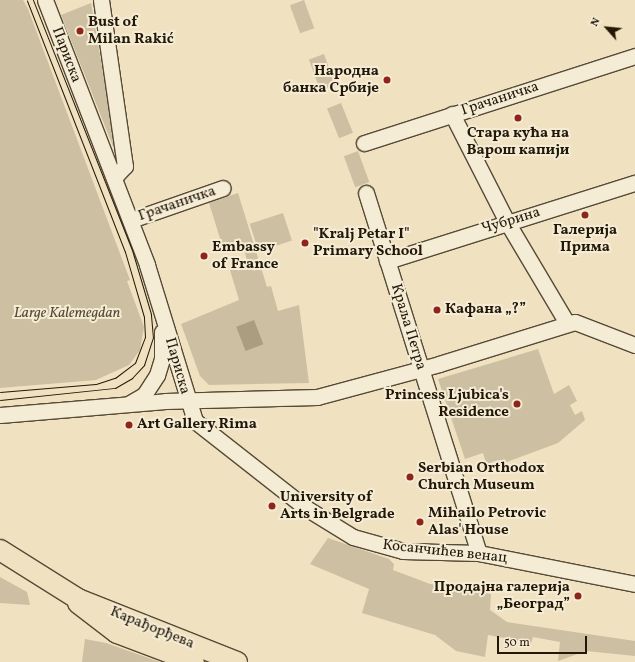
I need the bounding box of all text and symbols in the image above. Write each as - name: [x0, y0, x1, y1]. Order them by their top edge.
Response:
- north arrow: [587, 8, 627, 48]
- place label: Bust of Milan Rakić: [88, 13, 174, 48]
- text: N: [587, 15, 604, 29]
- street label: Париска: [47, 25, 85, 85]
- marker: Bust of Milan Rakić: [75, 26, 85, 36]
- place label: Народна банка Србије: [283, 62, 379, 97]
- marker: Народна банка Србије: [382, 75, 392, 85]
- street label: Грачаничка: [459, 78, 541, 120]
- marker: Стара кућа на Варош капији: [513, 113, 523, 123]
- place label: Стара кућа на Варош капији: [466, 124, 570, 159]
- street label: Грачаничка: [136, 182, 218, 226]
- street label: Чубрина: [479, 204, 543, 238]
- marker: Галерија Прима: [580, 210, 590, 220]
- place label: Галерија Прима: [553, 221, 617, 256]
- place label: "Kralj Petar I" Primary School: [313, 225, 423, 260]
- place label: Embassy of France: [212, 238, 277, 273]
- marker: "Kralj Petar I" Primary School: [300, 238, 310, 248]
- marker: Embassy of France: [199, 251, 209, 261]
- street label: Краља Петра: [386, 282, 430, 372]
- place label: Кафана „?”: [445, 301, 526, 319]
- park label: Large Kalemegdan: [14, 305, 120, 323]
- marker: Кафана „?”: [432, 305, 442, 315]
- street label: Париска: [160, 336, 194, 396]
- place label: Princess Ljubica's Residence: [385, 386, 509, 421]
- marker: Princess Ljubica's Residence: [512, 399, 522, 409]
- place label: Art Gallery Rima: [137, 416, 257, 434]
- marker: Art Gallery Rima: [124, 420, 134, 430]
- place label: Serbian Orthodox Church Museum: [418, 459, 544, 494]
- marker: Serbian Orthodox Church Museum: [405, 472, 415, 482]
- place label: University of Arts in Belgrade: [280, 488, 395, 523]
- marker: University of Arts in Belgrade: [267, 501, 277, 511]
- place label: Mihailo Petrovic Alas' House: [428, 504, 546, 539]
- marker: Mihailo Petrovic Alas' House: [415, 517, 425, 527]
- street label: Косанчићев венац: [382, 536, 508, 568]
- place label: Продајна галерија „Београд”: [434, 578, 570, 613]
- marker: Продајна галерија „Београд”: [573, 591, 583, 601]
- street label: Карађорђева: [107, 603, 197, 653]
- scale bar: [499, 628, 589, 654]
- text: 50 m: [504, 635, 530, 651]

